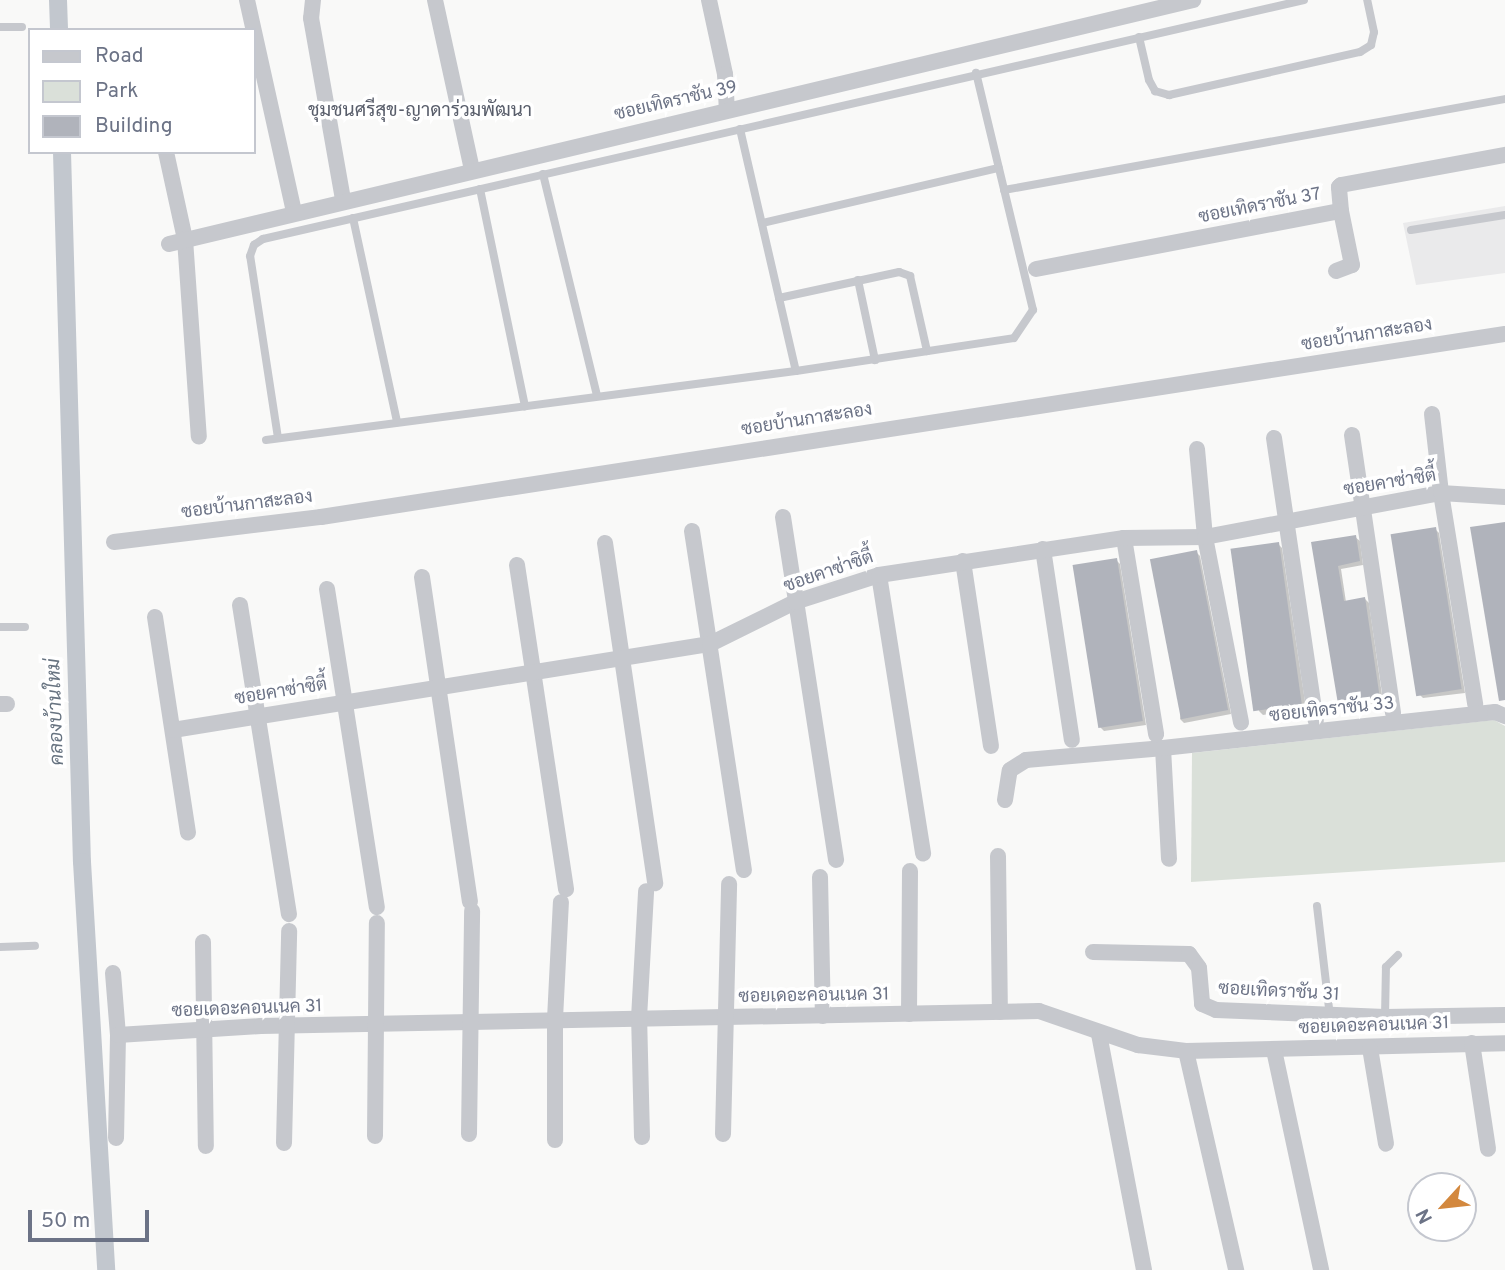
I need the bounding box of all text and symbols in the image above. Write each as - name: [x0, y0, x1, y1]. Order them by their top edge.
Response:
- legend: [28, 28, 256, 154]
- text: Road: [95, 43, 144, 70]
- street label: ซอยเทิดราชัน 39: [613, 77, 739, 127]
- text: Park: [95, 78, 138, 105]
- district label: ชุมชนศรีสุข-ญาดาร่วมพัฒนา: [308, 101, 532, 123]
- text: Building: [95, 113, 173, 140]
- street label: ซอยเทิดราชัน 37: [1197, 185, 1323, 229]
- street label: ซอยบ้านกาสะลอง: [1300, 315, 1434, 357]
- street label: ซอยบ้านกาสะลอง: [740, 400, 874, 442]
- street label: ซอยคาซ่าซิตี้: [1342, 466, 1438, 502]
- street label: ซอยบ้านกาสะลอง: [180, 487, 314, 525]
- street label: ซอยคาซ่าซิตี้: [781, 548, 877, 598]
- water label: คลองบ้านใหม่: [44, 658, 70, 766]
- street label: ซอยคาซ่าซิตี้: [233, 675, 329, 711]
- street label: ซอยเทิดราชัน 33: [1268, 694, 1396, 728]
- street label: ซอยเทิดราชัน 31: [1218, 979, 1340, 1007]
- street label: ซอยเดอะคอนเนค 31: [738, 985, 890, 1009]
- street label: ซอยเดอะคอนเนค 31: [171, 997, 323, 1023]
- street label: ซอยเดอะคอนเนค 31: [1298, 1014, 1450, 1040]
- north arrow: [1407, 1172, 1477, 1242]
- scale bar: [32, 1196, 152, 1240]
- text: N: [1411, 1204, 1439, 1227]
- text: 50 m: [41, 1208, 90, 1235]

